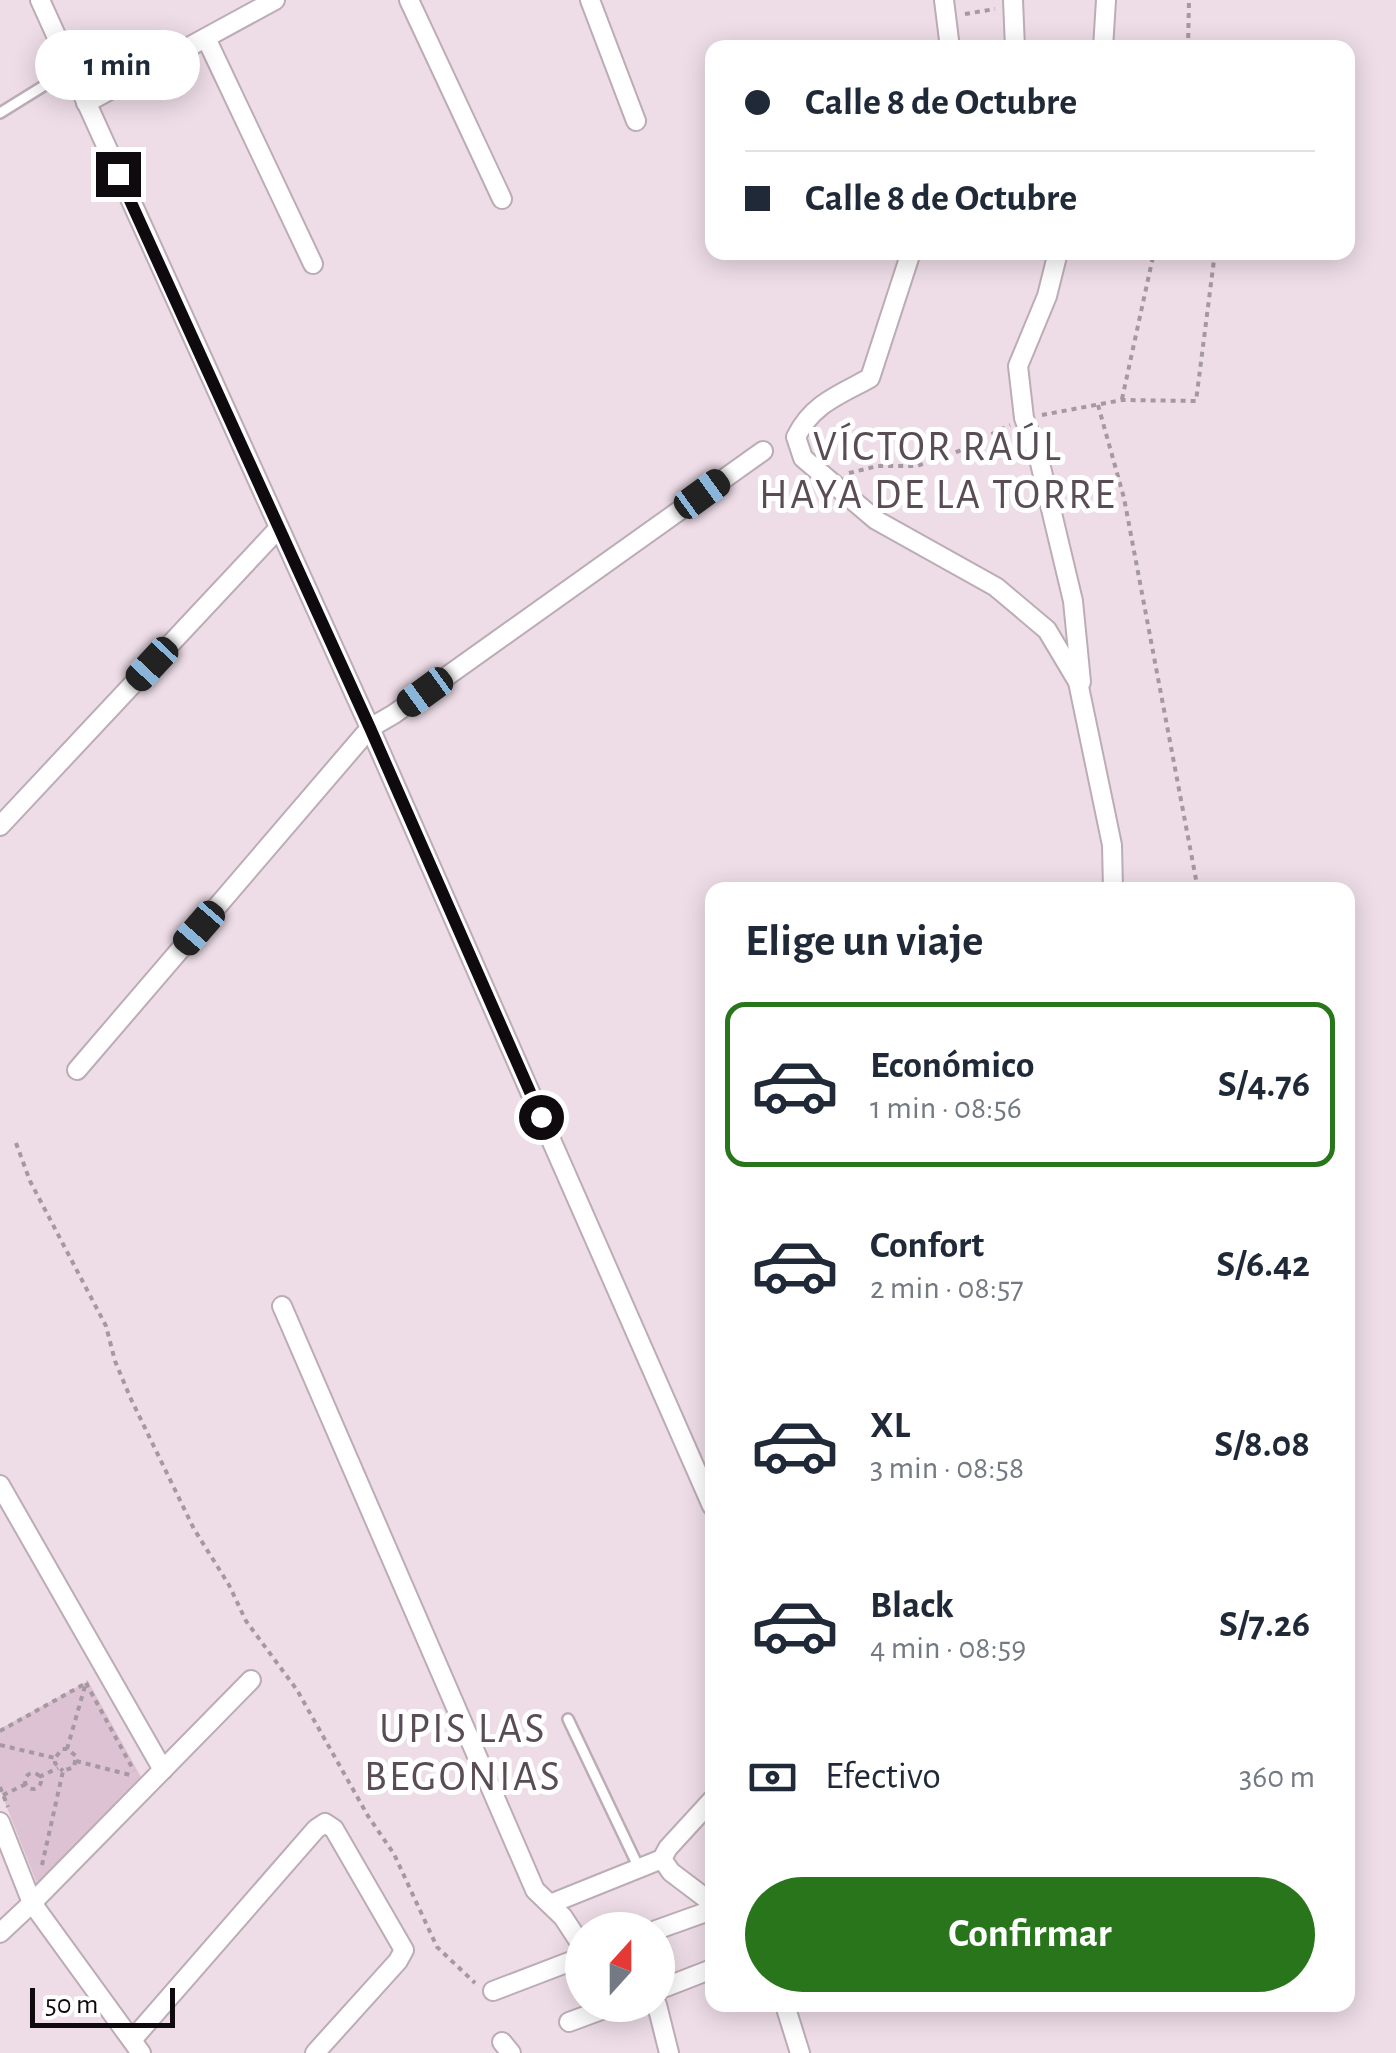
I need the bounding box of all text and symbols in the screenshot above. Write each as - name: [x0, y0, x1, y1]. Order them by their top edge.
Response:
- callout: 1 min: [36, 29, 200, 99]
- text: 1 min: [84, 49, 151, 81]
- text: Calle 8 de Octubre: [805, 84, 1077, 122]
- route end: [96, 152, 141, 197]
- text: Calle 8 de Octubre: [805, 180, 1077, 218]
- district label: VÍCTOR RAÚL HAYA DE LA TORRE: [759, 422, 1117, 516]
- car: [669, 464, 735, 524]
- car: [121, 632, 183, 696]
- car: [392, 662, 458, 722]
- car: [168, 896, 230, 960]
- text: Elige un viaje: [745, 919, 984, 964]
- icon: car: [750, 1040, 840, 1130]
- text: Económico: [870, 1047, 1034, 1085]
- text: S/4.76: [1218, 1066, 1310, 1104]
- text: 1 min · 08:56: [870, 1092, 1022, 1124]
- route start: [519, 1095, 564, 1140]
- icon: car: [750, 1220, 840, 1310]
- text: Confort: [870, 1227, 984, 1265]
- text: S/6.42: [1216, 1246, 1310, 1284]
- text: 2 min · 08:57: [870, 1272, 1024, 1304]
- icon: car: [750, 1400, 840, 1490]
- text: XL: [870, 1407, 910, 1445]
- text: S/8.08: [1214, 1426, 1310, 1464]
- text: 3 min · 08:58: [870, 1452, 1024, 1484]
- icon: car: [750, 1580, 840, 1670]
- text: Black: [870, 1587, 954, 1625]
- text: S/7.26: [1219, 1606, 1310, 1644]
- text: 4 min · 08:59: [870, 1632, 1026, 1664]
- district label: UPIS LAS BEGONIAS: [364, 1708, 562, 1798]
- icon: cash: [745, 1750, 800, 1805]
- text: Efectivo: [825, 1758, 941, 1796]
- text: 360 m: [1239, 1761, 1315, 1793]
- button: Confirmar: [745, 1877, 1315, 1992]
- north arrow: [565, 1912, 675, 2022]
- map controls: [565, 1912, 675, 2022]
- scale bar: [30, 1983, 175, 2028]
- text: 50 m: [45, 1991, 99, 2019]

